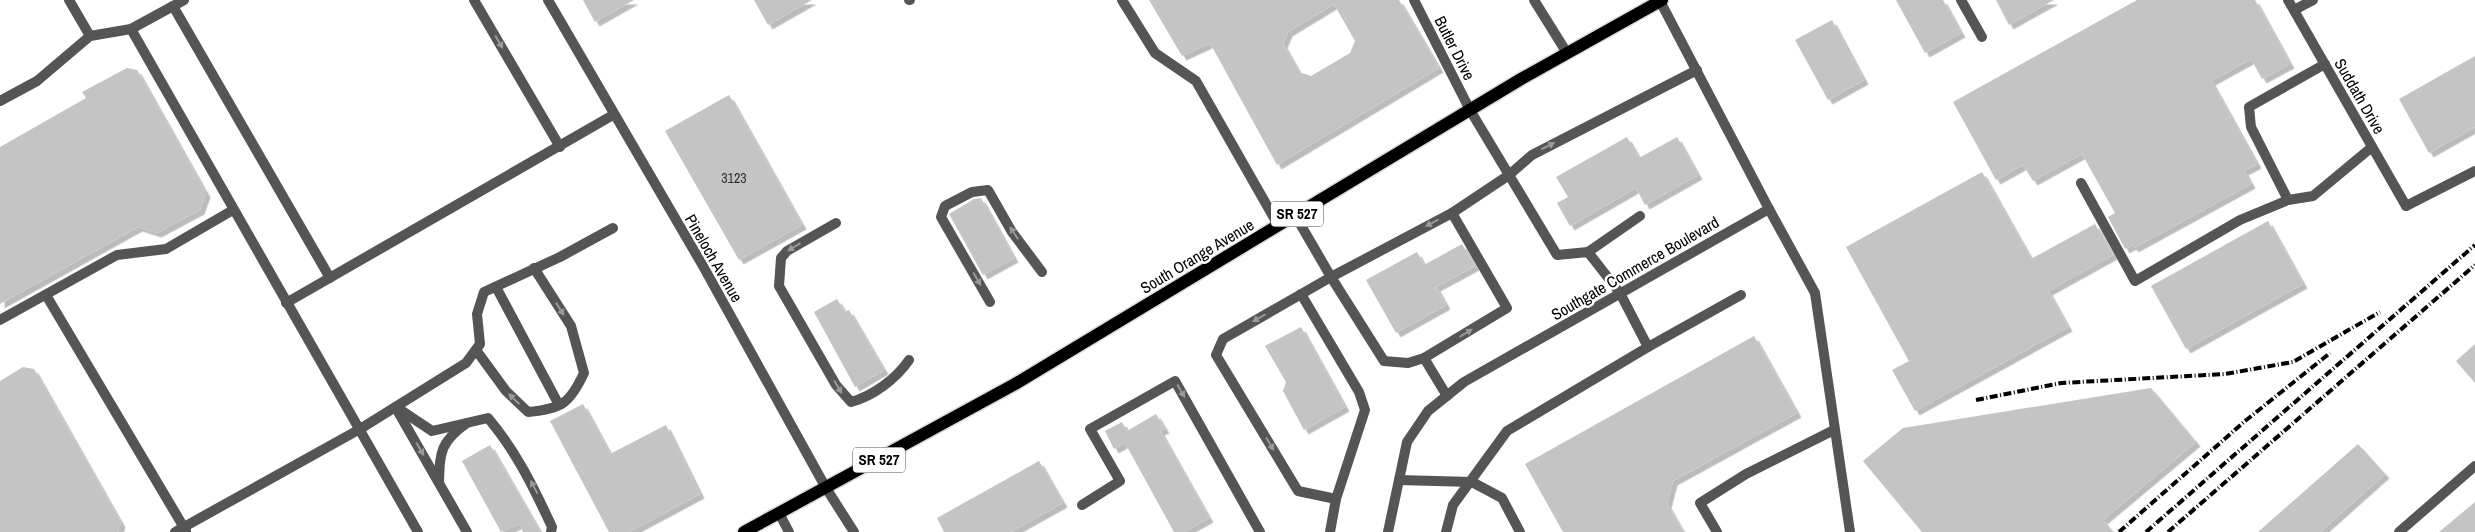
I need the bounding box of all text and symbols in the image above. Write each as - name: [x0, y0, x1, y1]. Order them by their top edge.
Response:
- street label: Butler Drive: [1429, 12, 1481, 84]
- one-way arrow: [495, 35, 503, 50]
- street label: Suddath Drive: [2330, 54, 2390, 138]
- one-way arrow: [1541, 142, 1555, 150]
- house number: 3123: [721, 169, 747, 187]
- road number: SR 527: [1271, 202, 1323, 226]
- street label: Pineloch Avenue: [680, 210, 748, 306]
- street label: Southgate Commerce Boulevard: [1547, 211, 1723, 325]
- street label: South Orange Avenue: [1136, 213, 1258, 299]
- one-way arrow: [1425, 219, 1440, 227]
- one-way arrow: [1009, 226, 1019, 240]
- one-way arrow: [787, 242, 801, 251]
- one-way arrow: [972, 273, 981, 286]
- one-way arrow: [555, 303, 564, 316]
- one-way arrow: [1252, 314, 1265, 323]
- one-way arrow: [1460, 329, 1473, 338]
- one-way arrow: [833, 380, 842, 393]
- one-way arrow: [1176, 385, 1185, 398]
- one-way arrow: [509, 393, 521, 405]
- one-way arrow: [1265, 437, 1274, 450]
- one-way arrow: [415, 442, 424, 456]
- road number: SR 527: [853, 448, 905, 472]
- one-way arrow: [530, 480, 538, 495]

